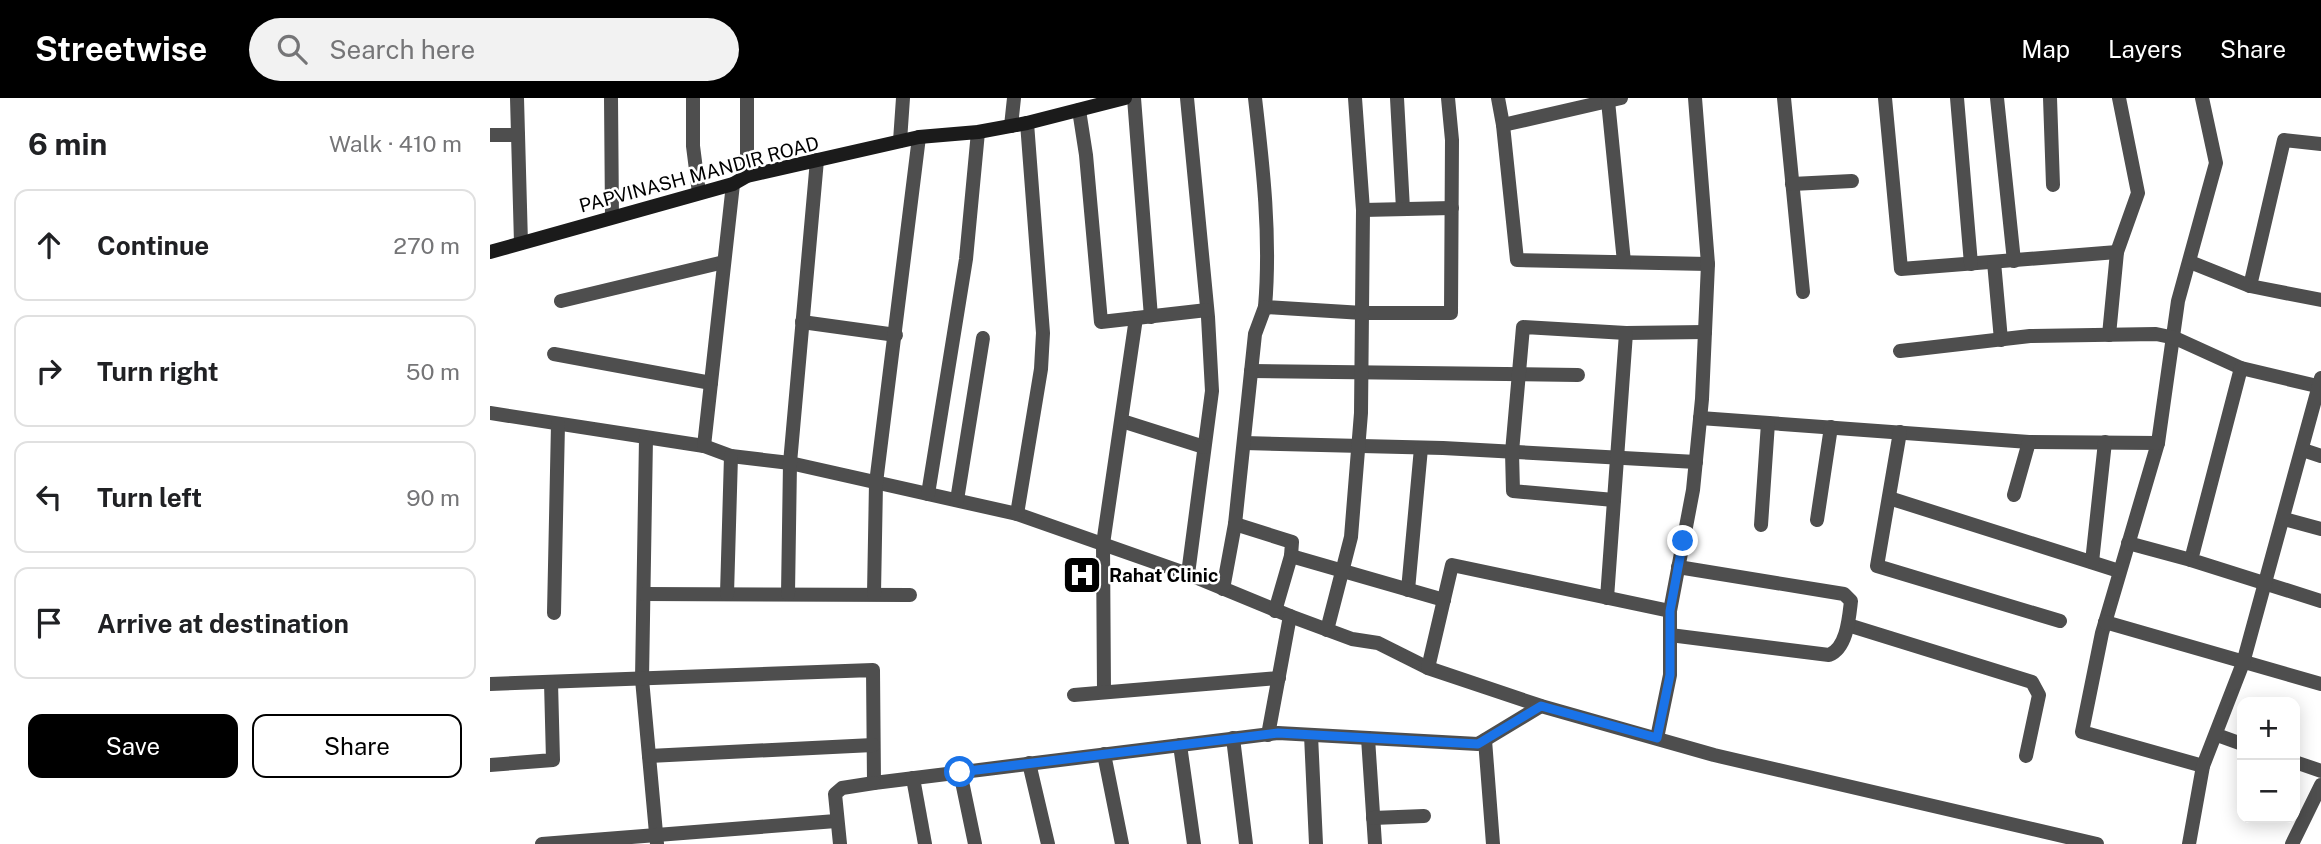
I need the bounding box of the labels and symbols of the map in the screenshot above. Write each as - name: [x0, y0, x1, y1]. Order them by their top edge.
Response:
- street label: PAPVINASH MANDIR ROAD: [577, 131, 821, 217]
- route end: [1667, 525, 1698, 556]
- hospital icon: Rahat Clinic: [1061, 554, 1103, 596]
- place label: Rahat Clinic: [1109, 564, 1218, 586]
- route start: [944, 756, 975, 787]

